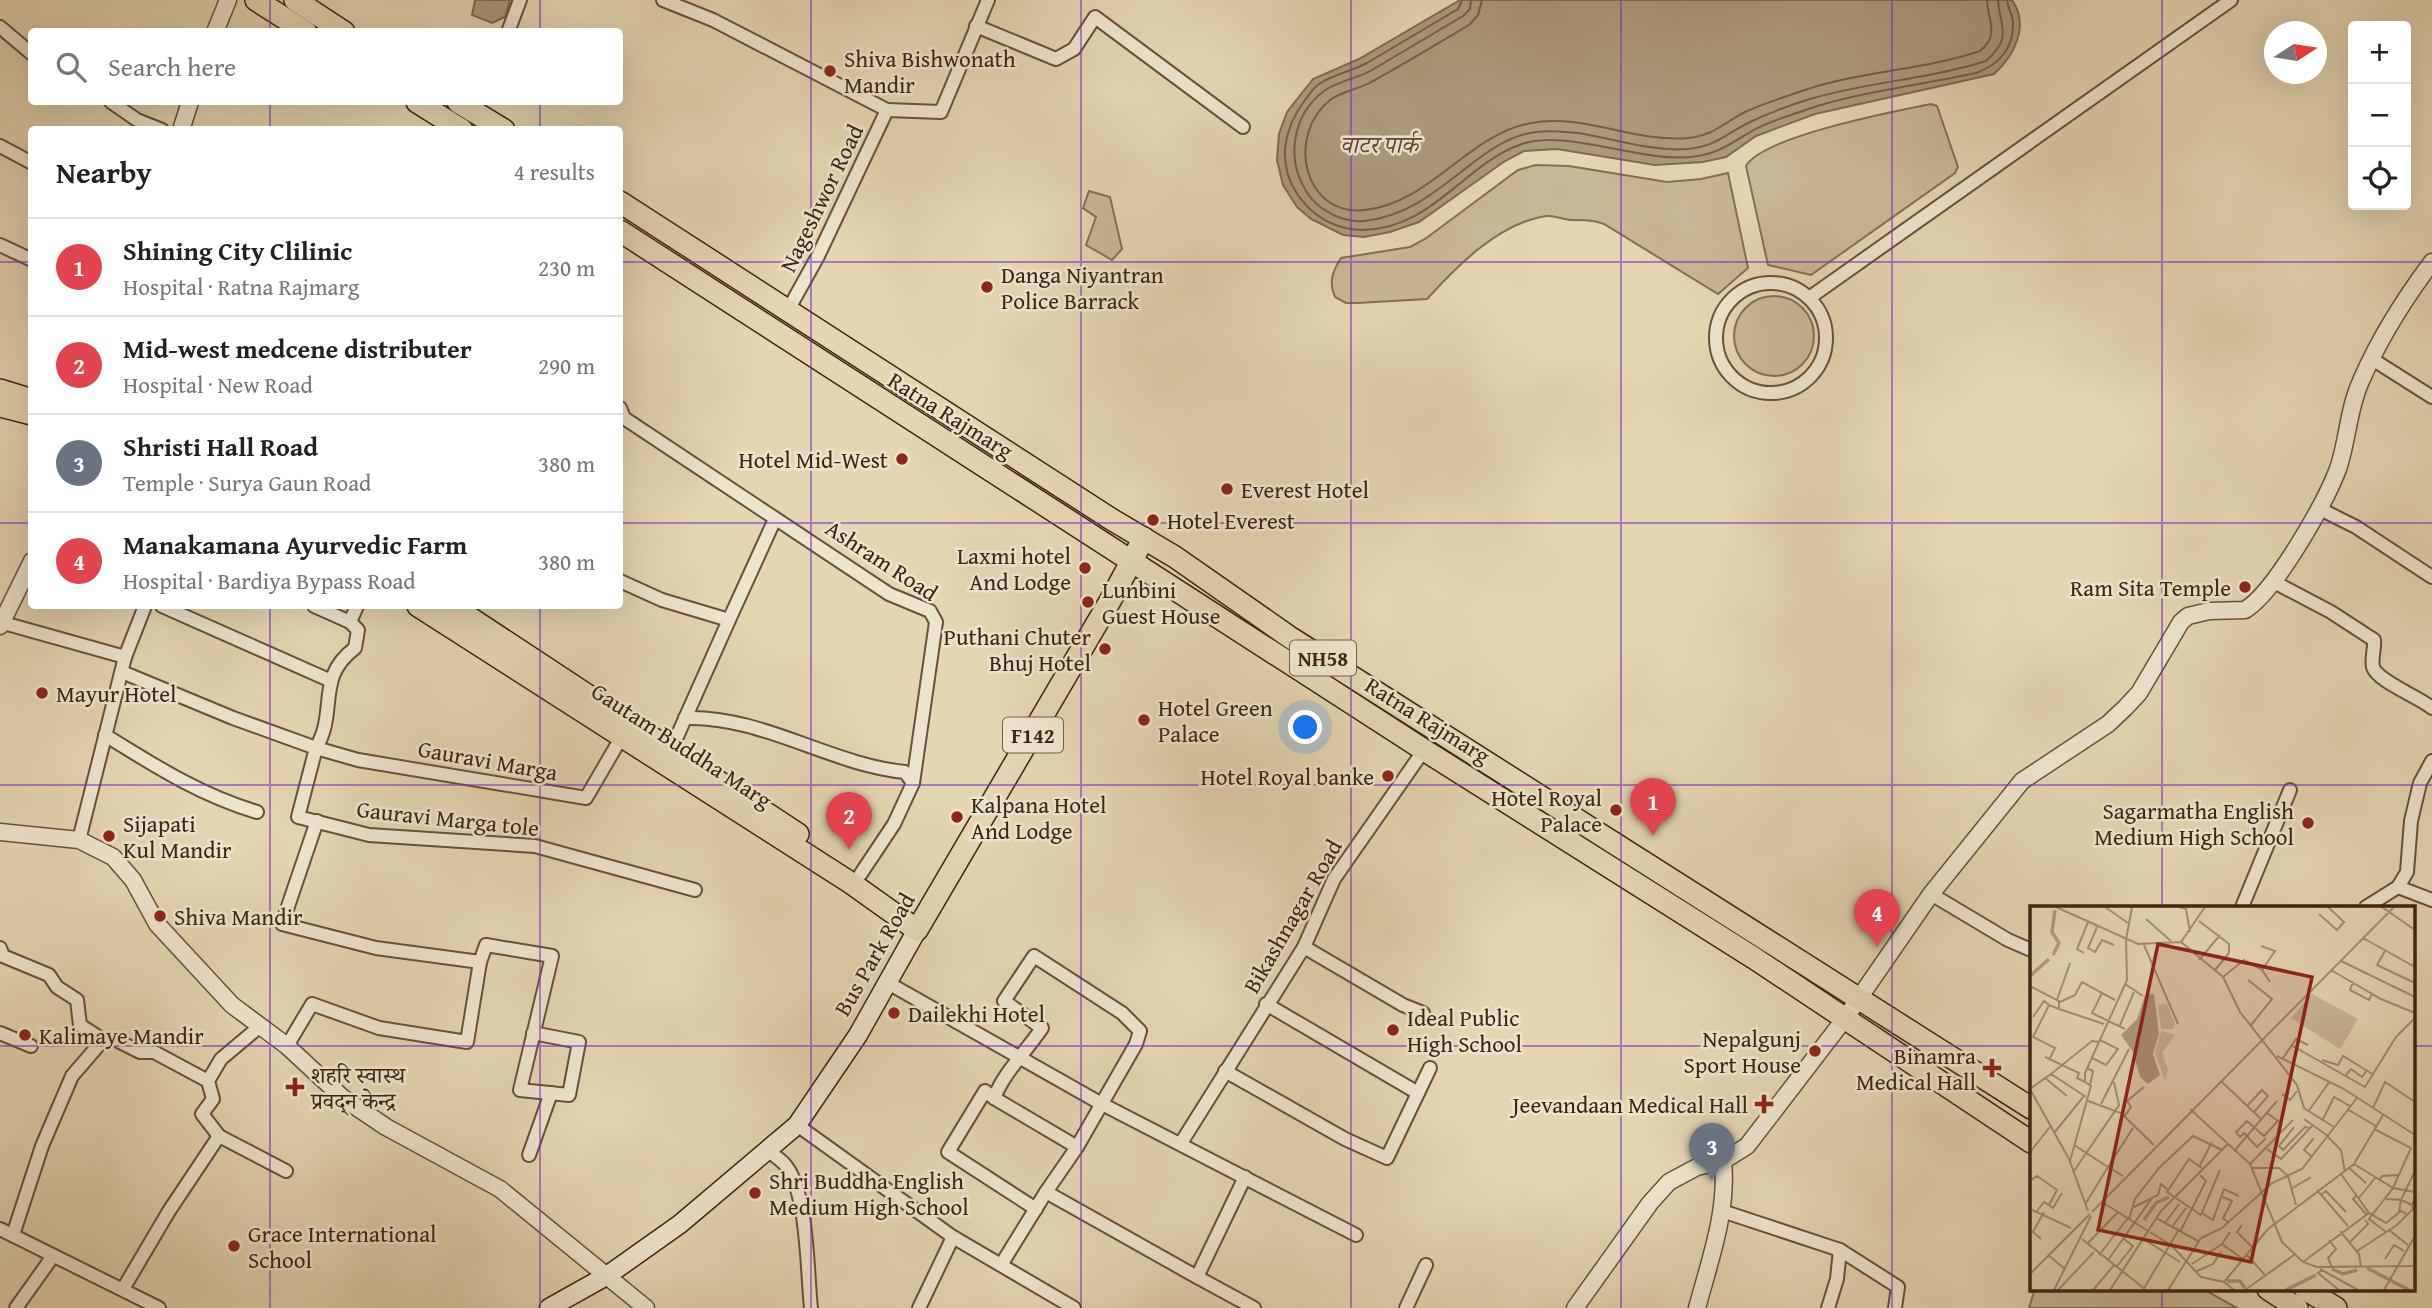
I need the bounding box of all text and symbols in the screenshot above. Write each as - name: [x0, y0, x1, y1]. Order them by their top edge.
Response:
- north arrow: [2264, 21, 2327, 84]
- map controls: [2348, 21, 2411, 210]
- button: +: [2348, 21, 2411, 84]
- search box: [28, 28, 623, 105]
- place label: Shiva Bishwonath Mandir: [844, 42, 1016, 101]
- text: Search here: [108, 47, 236, 86]
- icon: search: [52, 48, 90, 86]
- marker: Shiva Bishwonath Mandir: [822, 63, 838, 79]
- button: −: [2348, 84, 2411, 147]
- street label: Nageshwor Road: [771, 118, 871, 277]
- water label: वाटर पार्क: [1340, 127, 1423, 162]
- button: locate: [2348, 147, 2411, 210]
- text: Nearby: [56, 150, 152, 194]
- text: 4 results: [514, 155, 595, 188]
- text: Shining City Clilinic: [123, 231, 352, 270]
- text: 1: [73, 251, 85, 284]
- text: 230 m: [538, 251, 595, 284]
- place label: Danga Niyantran Police Barrack: [1001, 258, 1164, 317]
- text: Hospital · Ratna Rajmarg: [123, 270, 359, 303]
- marker: Danga Niyantran Police Barrack: [979, 279, 995, 295]
- text: Mid-west medcene distributer: [123, 329, 472, 368]
- text: 2: [73, 349, 85, 382]
- text: 290 m: [538, 349, 595, 382]
- street label: Ratna Rajmarg: [882, 363, 1020, 467]
- text: Hospital · New Road: [123, 368, 313, 401]
- text: Shristi Hall Road: [123, 427, 318, 466]
- place label: Hotel Mid-West: [738, 443, 888, 476]
- text: 3: [73, 447, 85, 480]
- text: 380 m: [538, 447, 595, 480]
- marker: Hotel Mid-West: [894, 451, 910, 467]
- text: Temple · Surya Gaun Road: [123, 466, 371, 499]
- place label: Everest Hotel: [1241, 473, 1369, 506]
- marker: Everest Hotel: [1219, 481, 1235, 497]
- place label: Hotel Everest: [1167, 504, 1295, 537]
- street label: Ashram Road: [819, 511, 945, 609]
- marker: Hotel Everest: [1145, 512, 1161, 528]
- text: Manakamana Ayurvedic Farm: [123, 525, 467, 564]
- place label: Laxmi hotel And Lodge: [957, 539, 1071, 598]
- text: 4: [73, 545, 85, 578]
- text: 380 m: [538, 545, 595, 578]
- marker: Laxmi hotel And Lodge: [1077, 560, 1093, 576]
- text: Hospital · Bardiya Bypass Road: [123, 564, 416, 597]
- place label: Ram Sita Temple: [2070, 571, 2231, 604]
- place label: Lunbini Guest House: [1102, 573, 1220, 632]
- marker: Ram Sita Temple: [2237, 579, 2253, 595]
- marker: Lunbini Guest House: [1080, 594, 1096, 610]
- place label: Puthani Chuter Bhuj Hotel: [944, 620, 1092, 679]
- road number: NH58: [1290, 640, 1356, 676]
- marker: Puthani Chuter Bhuj Hotel: [1097, 641, 1113, 657]
- street label: Ratna Rajmarg: [1359, 668, 1497, 772]
- street label: Gautam Buddha Marg: [585, 674, 779, 816]
- place label: Mayur Hotel: [56, 677, 177, 710]
- marker: Mayur Hotel: [34, 685, 50, 701]
- place label: Hotel Green Palace: [1158, 691, 1273, 750]
- your location: [1288, 710, 1322, 744]
- marker: Hotel Green Palace: [1136, 712, 1152, 728]
- road number: F142: [1003, 718, 1063, 752]
- street label: Gauravi Marga: [416, 731, 560, 789]
- place label: Hotel Royal banke: [1200, 760, 1374, 793]
- marker: Hotel Royal banke: [1380, 768, 1396, 784]
- pin: 1: [1630, 778, 1676, 836]
- place label: Hotel Royal Palace: [1491, 781, 1602, 840]
- place label: Kalpana Hotel And Lodge: [971, 788, 1106, 847]
- street label: Gauravi Marga tole: [355, 792, 541, 844]
- pin: 2: [826, 792, 872, 850]
- place label: Sagarmatha English Medium High School: [2094, 794, 2294, 853]
- marker: Hotel Royal Palace: [1608, 802, 1624, 818]
- place label: Sijapati Kul Mandir: [123, 807, 232, 866]
- marker: Kalpana Hotel And Lodge: [949, 809, 965, 825]
- marker: Sagarmatha English Medium High School: [2300, 815, 2316, 831]
- marker: Sijapati Kul Mandir: [101, 828, 117, 844]
- street label: Bikashnagar Road: [1234, 832, 1350, 999]
- street label: Bus Park Road: [825, 886, 923, 1022]
- pin: 4: [1854, 889, 1900, 947]
- place label: Shiva Mandir: [174, 900, 303, 933]
- inset map: [2030, 906, 2414, 1290]
- marker: Shiva Mandir: [152, 908, 168, 924]
- place label: Dailekhi Hotel: [908, 997, 1045, 1030]
- place label: Ideal Public High School: [1407, 1001, 1522, 1060]
- marker: Dailekhi Hotel: [886, 1005, 902, 1021]
- place label: Kalimaye Mandir: [39, 1019, 204, 1052]
- marker: Ideal Public High School: [1385, 1022, 1401, 1038]
- place label: Nepalgunj Sport House: [1684, 1022, 1801, 1081]
- marker: Kalimaye Mandir: [17, 1027, 33, 1043]
- place label: Binamra Medical Hall: [1856, 1039, 1976, 1098]
- marker: Nepalgunj Sport House: [1807, 1043, 1823, 1059]
- place label: शहरि स्वास्थ प्रवद्न केन्द्र: [310, 1058, 407, 1117]
- marker: Binamra Medical Hall: [1982, 1058, 2002, 1078]
- marker: शहरि स्वास्थ प्रवद्न केन्द्र: [285, 1077, 305, 1097]
- place label: Jeevandaan Medical Hall: [1509, 1088, 1748, 1121]
- marker: Jeevandaan Medical Hall: [1754, 1094, 1774, 1114]
- pin: 3: [1689, 1123, 1735, 1181]
- place label: Shri Buddha English Medium High School: [769, 1164, 969, 1223]
- marker: Shri Buddha English Medium High School: [747, 1185, 763, 1201]
- place label: Grace International School: [248, 1217, 436, 1276]
- marker: Grace International School: [226, 1238, 242, 1254]

